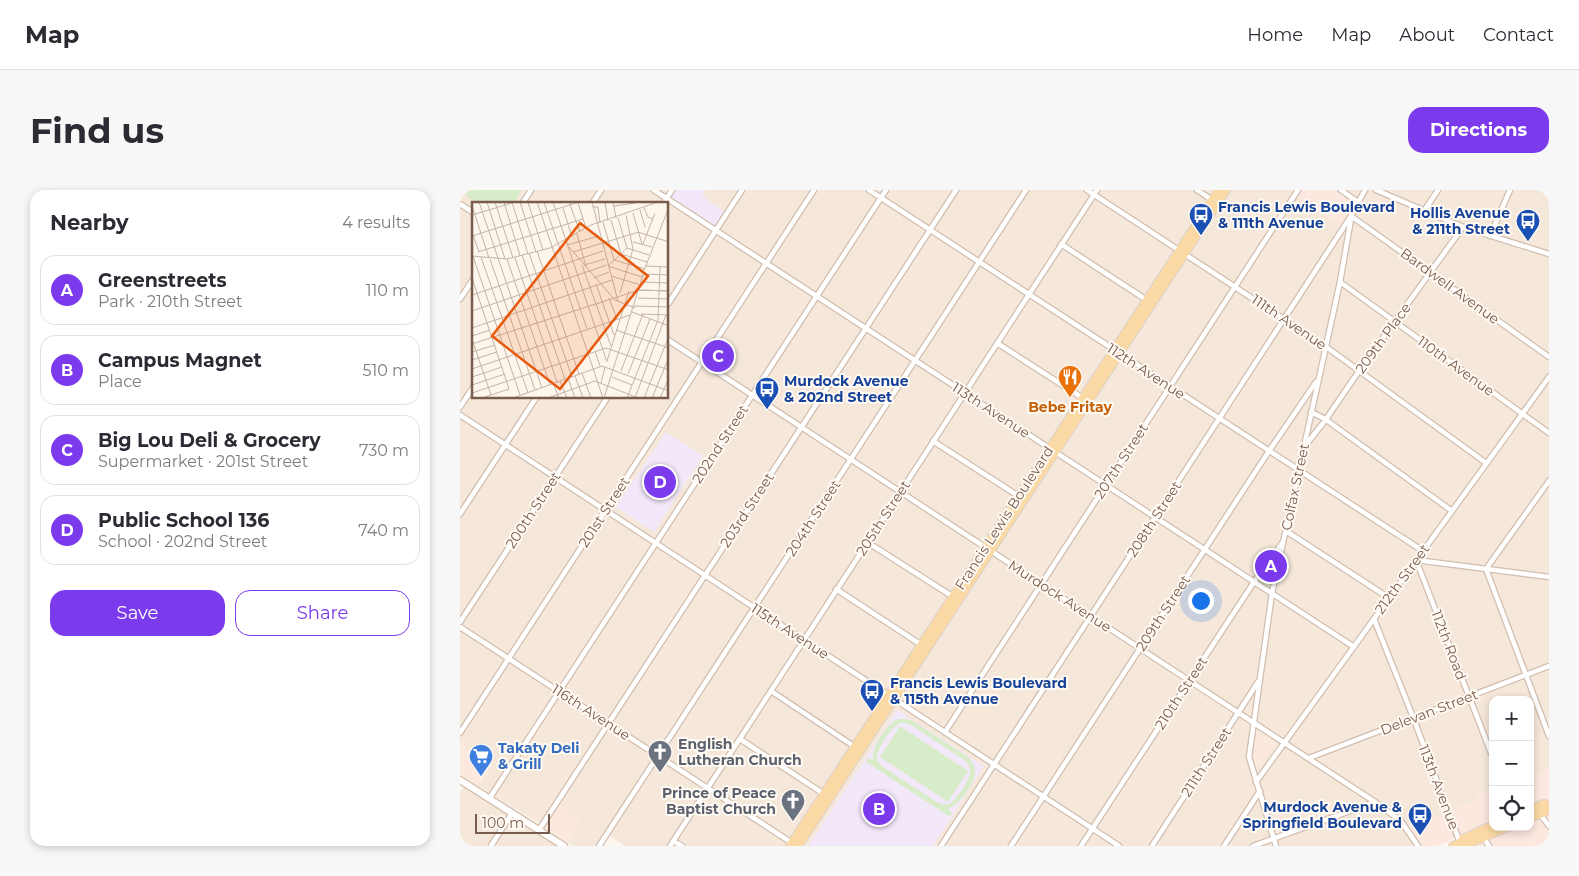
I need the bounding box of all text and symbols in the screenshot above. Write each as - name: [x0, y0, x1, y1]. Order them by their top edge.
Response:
- text: Map: [25, 20, 79, 49]
- text: Home: [1247, 24, 1303, 46]
- text: Map: [1331, 24, 1371, 46]
- text: About: [1399, 24, 1455, 46]
- text: Contact: [1483, 24, 1554, 46]
- button: Directions: [1408, 107, 1549, 153]
- text: Find us: [30, 109, 164, 152]
- place label: Francis Lewis Boulevard & 111th Avenue: [1218, 198, 1395, 232]
- inset map: [472, 202, 669, 399]
- bus stop icon: Francis Lewis Boulevard & 111th Avenue: [1188, 202, 1214, 236]
- place label: Hollis Avenue & 211th Street: [1410, 204, 1510, 238]
- bus stop icon: Hollis Avenue & 211th Street: [1515, 208, 1541, 242]
- text: Nearby: [50, 210, 129, 235]
- text: 4 results: [342, 213, 410, 232]
- street label: Bardwell Avenue: [1397, 244, 1503, 328]
- text: Greenstreets: [98, 269, 227, 292]
- text: A: [61, 281, 73, 300]
- text: 110 m: [366, 281, 409, 300]
- street label: 111th Avenue: [1248, 290, 1330, 354]
- text: Park · 210th Street: [98, 292, 242, 311]
- street label: 209th Place: [1351, 299, 1415, 377]
- street label: 110th Avenue: [1414, 332, 1498, 400]
- pin: C: [702, 337, 734, 375]
- street label: 112th Avenue: [1103, 339, 1189, 403]
- text: Campus Magnet: [98, 349, 262, 372]
- text: B: [61, 361, 73, 380]
- text: 510 m: [362, 361, 409, 380]
- restaurant icon: Bebe Fritay: [1057, 364, 1083, 398]
- text: Place: [98, 372, 142, 391]
- place label: Murdock Avenue & 202nd Street: [784, 372, 909, 406]
- bus stop icon: Murdock Avenue & 202nd Street: [754, 376, 780, 410]
- street label: 113th Avenue: [949, 378, 1033, 442]
- place label: Bebe Fritay: [1028, 398, 1112, 416]
- street label: 202nd Street: [688, 401, 752, 487]
- street label: 207th Street: [1090, 420, 1152, 502]
- text: Big Lou Deli & Grocery: [98, 429, 321, 452]
- text: C: [61, 441, 73, 460]
- text: 730 m: [359, 441, 409, 460]
- street label: Colfax Street: [1277, 442, 1313, 532]
- street label: Francis Lewis Boulevard: [951, 443, 1057, 593]
- text: Supermarket · 201st Street: [98, 452, 308, 471]
- pin: D: [644, 463, 676, 501]
- street label: 200th Street: [502, 468, 565, 552]
- street label: 203rd Street: [716, 469, 778, 551]
- street label: 201st Street: [574, 473, 634, 551]
- street label: 204th Street: [782, 476, 845, 560]
- street label: 205th Street: [852, 477, 914, 559]
- street label: 208th Street: [1123, 477, 1185, 560]
- text: Public School 136: [98, 509, 269, 532]
- text: D: [60, 521, 74, 540]
- text: 740 m: [358, 521, 409, 540]
- text: School · 202nd Street: [98, 532, 267, 551]
- street label: 212th Street: [1371, 540, 1434, 618]
- pin: A: [1255, 547, 1287, 585]
- street label: Murdock Avenue: [1005, 556, 1115, 636]
- street label: 209th Street: [1132, 571, 1194, 654]
- your location: [1188, 588, 1214, 614]
- button: Save: [50, 590, 225, 636]
- button: Share: [235, 590, 410, 636]
- street label: 115th Avenue: [747, 599, 833, 663]
- street label: 112th Road: [1427, 607, 1471, 683]
- street label: 210th Street: [1151, 653, 1211, 733]
- place label: Francis Lewis Boulevard & 115th Avenue: [890, 674, 1067, 708]
- bus stop icon: Francis Lewis Boulevard & 115th Avenue: [859, 678, 885, 712]
- street label: 116th Avenue: [548, 680, 634, 744]
- street label: Delevan Street: [1378, 685, 1481, 739]
- map controls: [1489, 696, 1534, 831]
- button: +: [1489, 696, 1534, 741]
- street label: 211th Street: [1177, 724, 1235, 800]
- place label: English Lutheran Church: [678, 735, 802, 769]
- place label: Takaty Deli & Grill: [498, 739, 580, 773]
- church icon: English Lutheran Church: [647, 739, 673, 773]
- button: −: [1489, 741, 1534, 786]
- street label: 113th Avenue: [1415, 742, 1463, 832]
- supermarket icon: Takaty Deli & Grill: [468, 743, 494, 777]
- place label: Prince of Peace Baptist Church: [662, 784, 776, 818]
- button: locate: [1489, 786, 1534, 831]
- church icon: Prince of Peace Baptist Church: [780, 788, 806, 822]
- pin: B: [863, 790, 895, 828]
- place label: Murdock Avenue & Springfield Boulevard: [1243, 798, 1402, 832]
- bus stop icon: Murdock Avenue & Springfield Boulevard: [1407, 802, 1433, 836]
- scale bar: [475, 811, 550, 834]
- text: 100 m: [482, 814, 524, 832]

